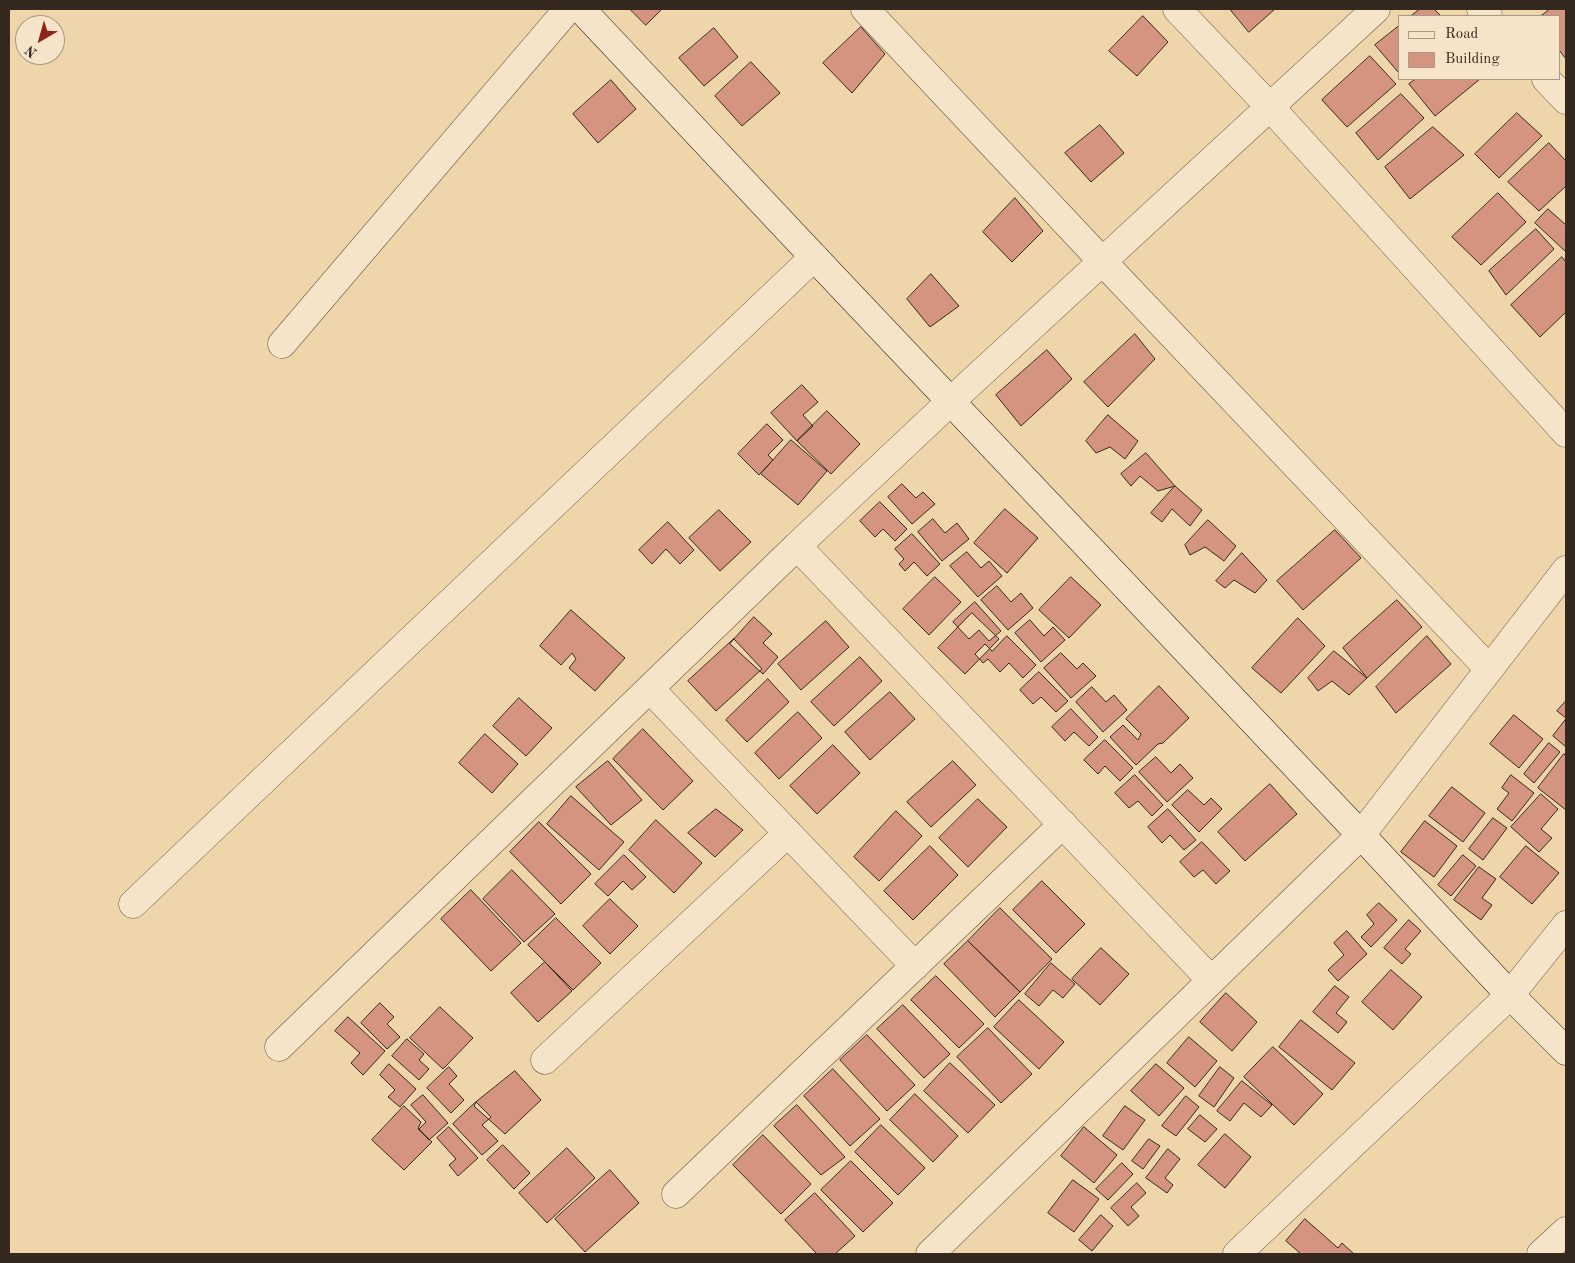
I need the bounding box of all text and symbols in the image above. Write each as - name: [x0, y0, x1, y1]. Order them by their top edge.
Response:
- north arrow: [15, 15, 65, 65]
- legend: [1398, 15, 1560, 80]
- text: Road: [1445, 27, 1478, 42]
- text: N: [23, 42, 40, 60]
- text: Building: [1445, 52, 1500, 67]

